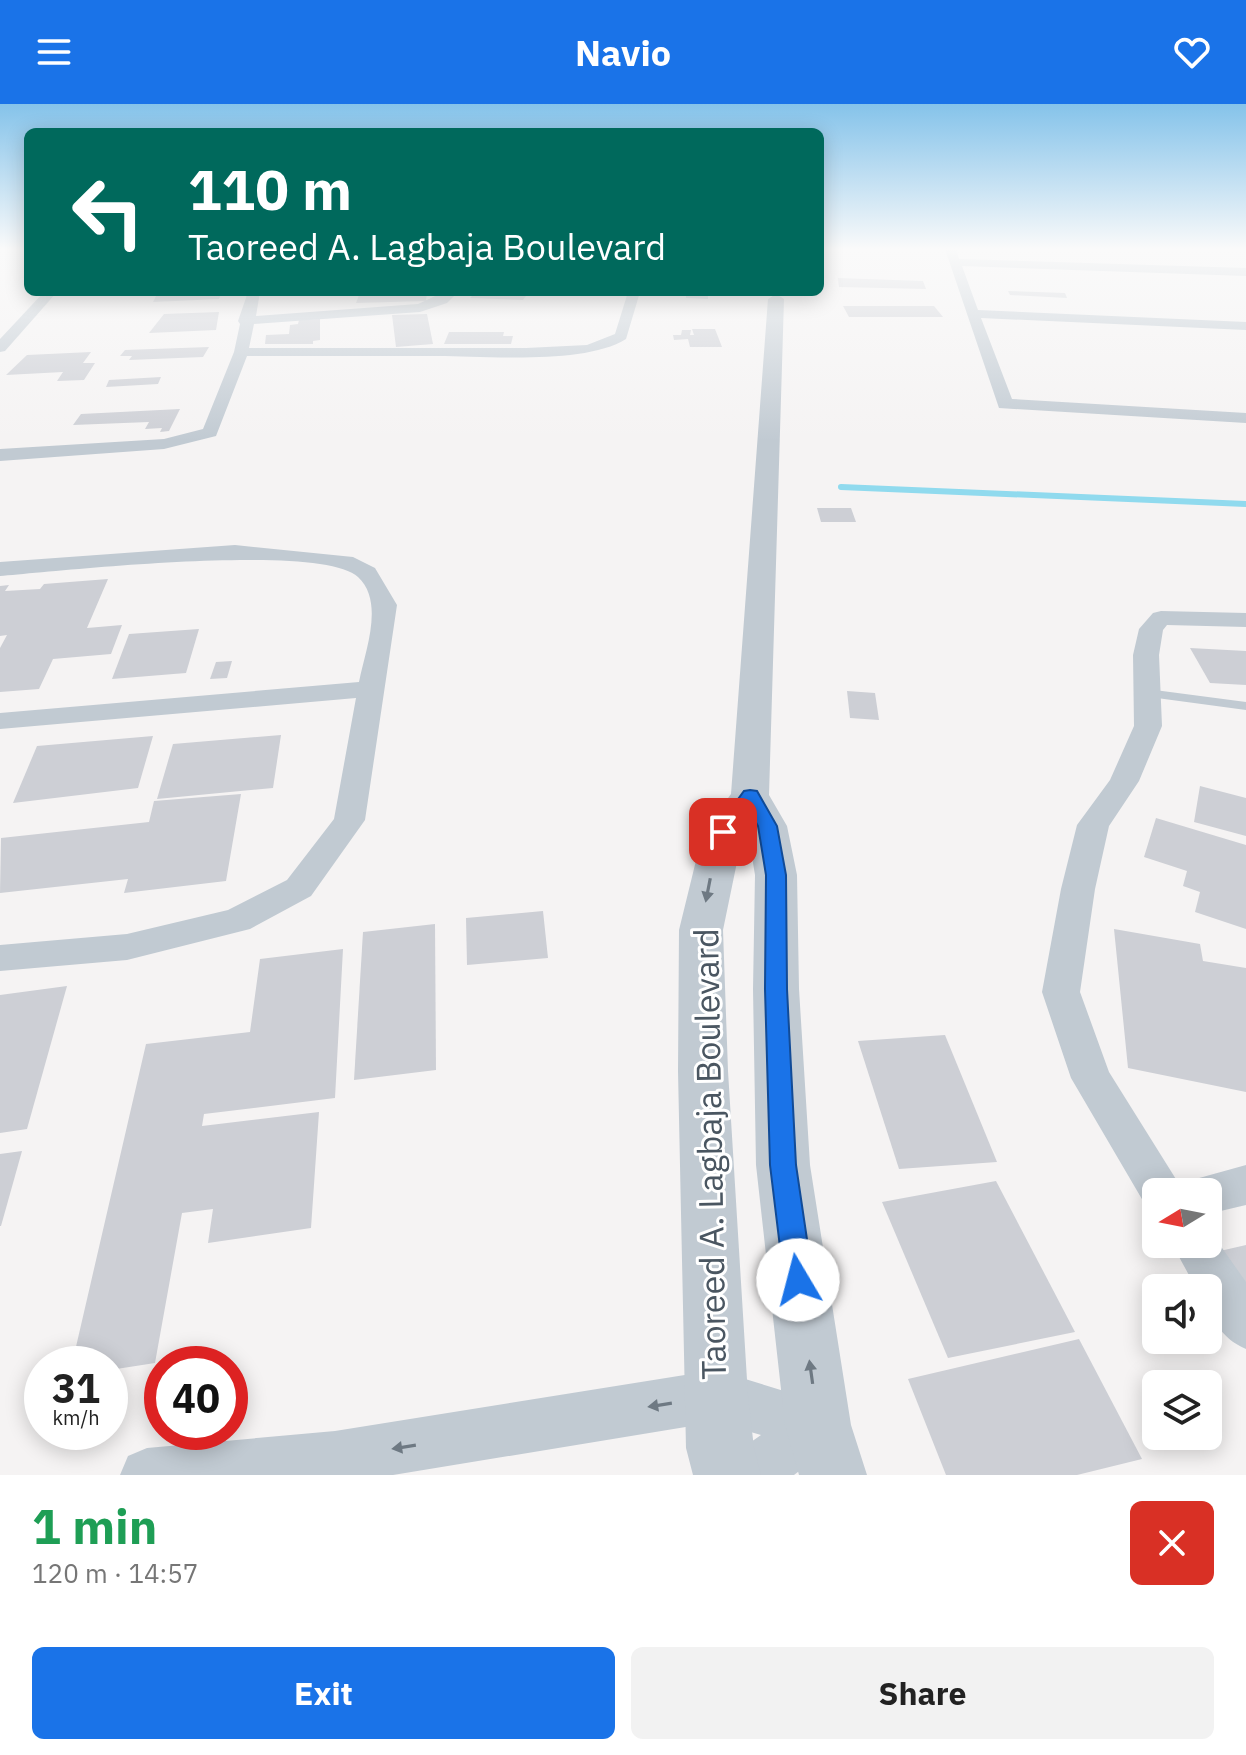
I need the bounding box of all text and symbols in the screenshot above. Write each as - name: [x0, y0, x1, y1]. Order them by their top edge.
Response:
- text: Navio: [575, 29, 671, 76]
- icon: menu: [32, 30, 76, 74]
- icon: heart: [1170, 30, 1214, 74]
- text: 110 m: [188, 153, 352, 225]
- icon: left: [56, 160, 160, 264]
- text: Taoreed A. Lagbaja Boulevard: [188, 223, 666, 270]
- pin: [689, 798, 757, 866]
- icon: arrive: [701, 810, 745, 854]
- one-way arrow: [702, 878, 714, 903]
- street label: Taoreed A. Lagbaja Boulevard: [683, 928, 735, 1380]
- north arrow: [1142, 1178, 1222, 1258]
- map controls: [1142, 1178, 1222, 1450]
- position arrow: [756, 1238, 840, 1322]
- button: sound: [1142, 1274, 1222, 1354]
- speed limit sign: 40: [144, 1346, 248, 1450]
- one-way arrow: [804, 1359, 817, 1384]
- text: 31: [52, 1362, 100, 1414]
- button: layers: [1142, 1370, 1222, 1450]
- one-way arrow: [648, 1399, 673, 1412]
- text: km/h: [52, 1404, 100, 1431]
- one-way arrow: [391, 1441, 416, 1453]
- text: 1 min: [32, 1495, 157, 1557]
- button: close: [1130, 1501, 1214, 1585]
- text: 120 m · 14:57: [32, 1556, 198, 1590]
- button: Exit: [32, 1647, 615, 1739]
- button: Share: [631, 1647, 1214, 1739]

